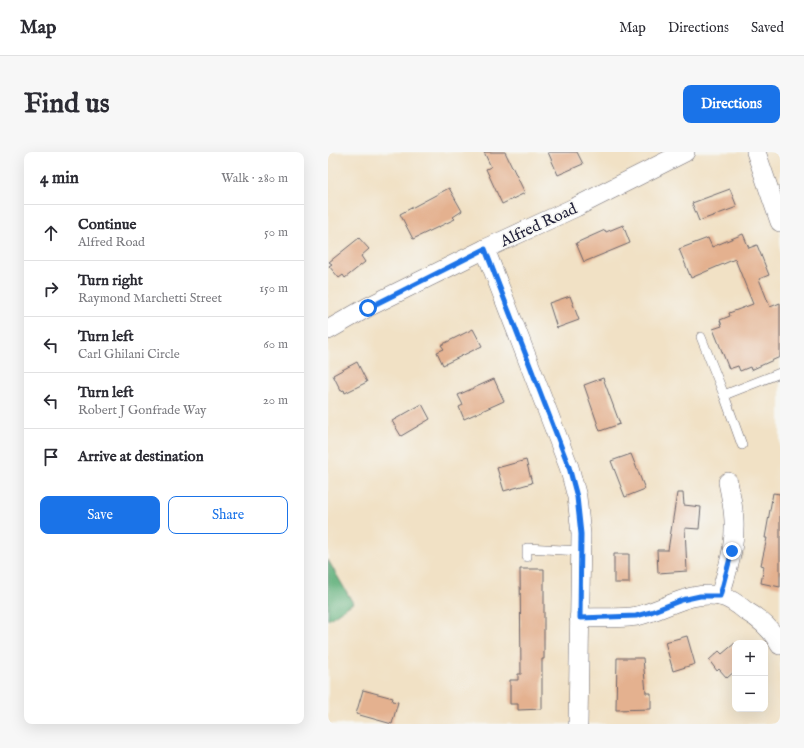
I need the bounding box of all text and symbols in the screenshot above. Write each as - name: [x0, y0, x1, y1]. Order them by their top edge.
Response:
- text: Map: [20, 16, 56, 40]
- text: Map: [619, 19, 646, 37]
- text: Directions: [668, 19, 729, 37]
- text: Saved: [751, 19, 784, 37]
- button: Directions: [683, 85, 780, 123]
- text: Find us: [24, 87, 110, 122]
- text: 4 min: [40, 168, 79, 189]
- text: Walk · 280 m: [221, 170, 288, 187]
- street label: Alfred Road: [496, 199, 581, 253]
- text: Continue: [78, 215, 136, 234]
- icon: ahead: [40, 222, 62, 244]
- text: 50 m: [264, 224, 288, 241]
- text: Alfred Road: [78, 234, 145, 251]
- text: Turn right: [78, 271, 143, 290]
- icon: right: [40, 278, 62, 300]
- text: 150 m: [259, 280, 288, 297]
- text: Raymond Marchetti Street: [78, 290, 222, 307]
- route start: [359, 299, 377, 317]
- text: Turn left: [78, 327, 134, 346]
- icon: left: [40, 334, 62, 356]
- text: 60 m: [263, 336, 288, 353]
- text: Carl Ghilani Circle: [78, 346, 180, 363]
- text: Turn left: [78, 383, 134, 402]
- icon: left: [40, 390, 62, 412]
- text: 20 m: [263, 392, 288, 409]
- text: Robert J Gonfrade Way: [78, 402, 207, 419]
- icon: arrive: [40, 446, 62, 468]
- text: Arrive at destination: [78, 447, 204, 466]
- button: Save: [40, 496, 160, 534]
- button: Share: [168, 496, 288, 534]
- route end: [723, 542, 741, 560]
- map controls: [732, 640, 768, 712]
- button: +: [732, 640, 768, 676]
- button: −: [732, 676, 768, 712]

